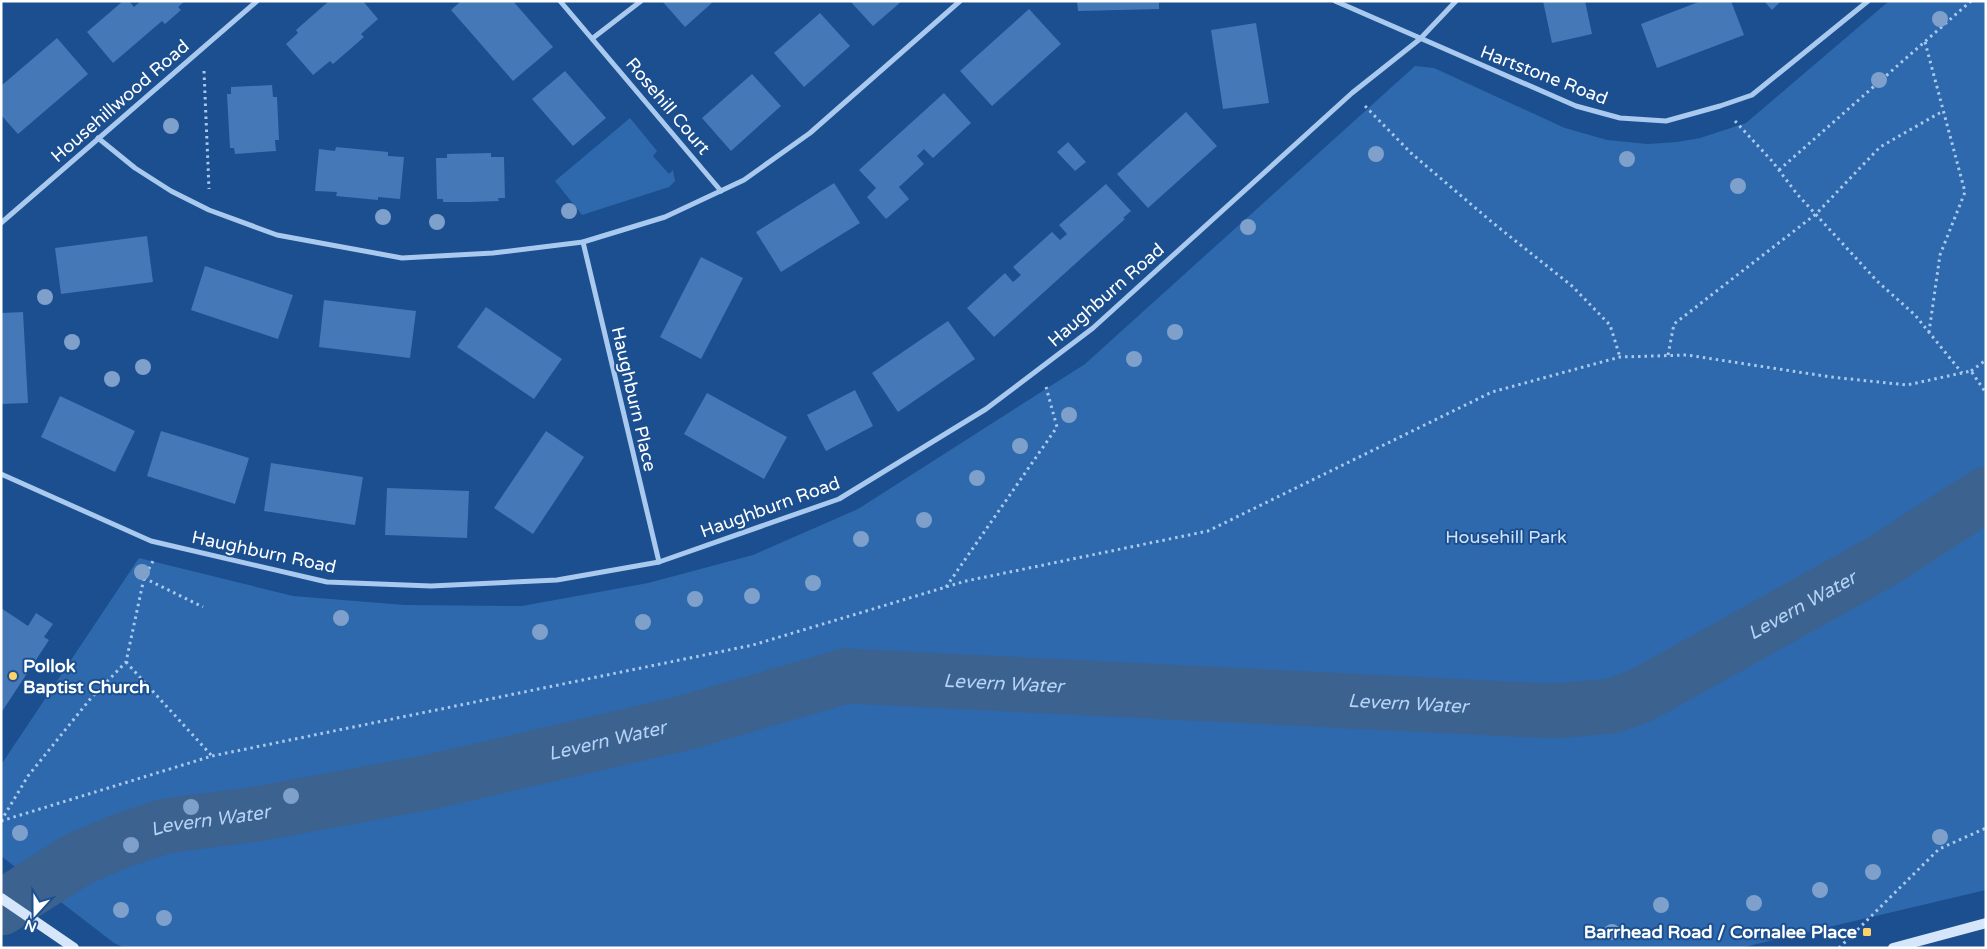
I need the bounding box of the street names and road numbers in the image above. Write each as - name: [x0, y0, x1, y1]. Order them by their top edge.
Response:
- street label: Househillwood Road: [46, 35, 194, 167]
- street label: Hartstone Road: [1477, 41, 1611, 109]
- street label: Rosehill Court: [621, 53, 715, 159]
- street label: Haughburn Road: [1043, 238, 1169, 352]
- street label: Haughburn Place: [607, 324, 661, 474]
- street label: Haughburn Road: [697, 472, 843, 542]
- street label: Haughburn Road: [190, 526, 338, 578]

